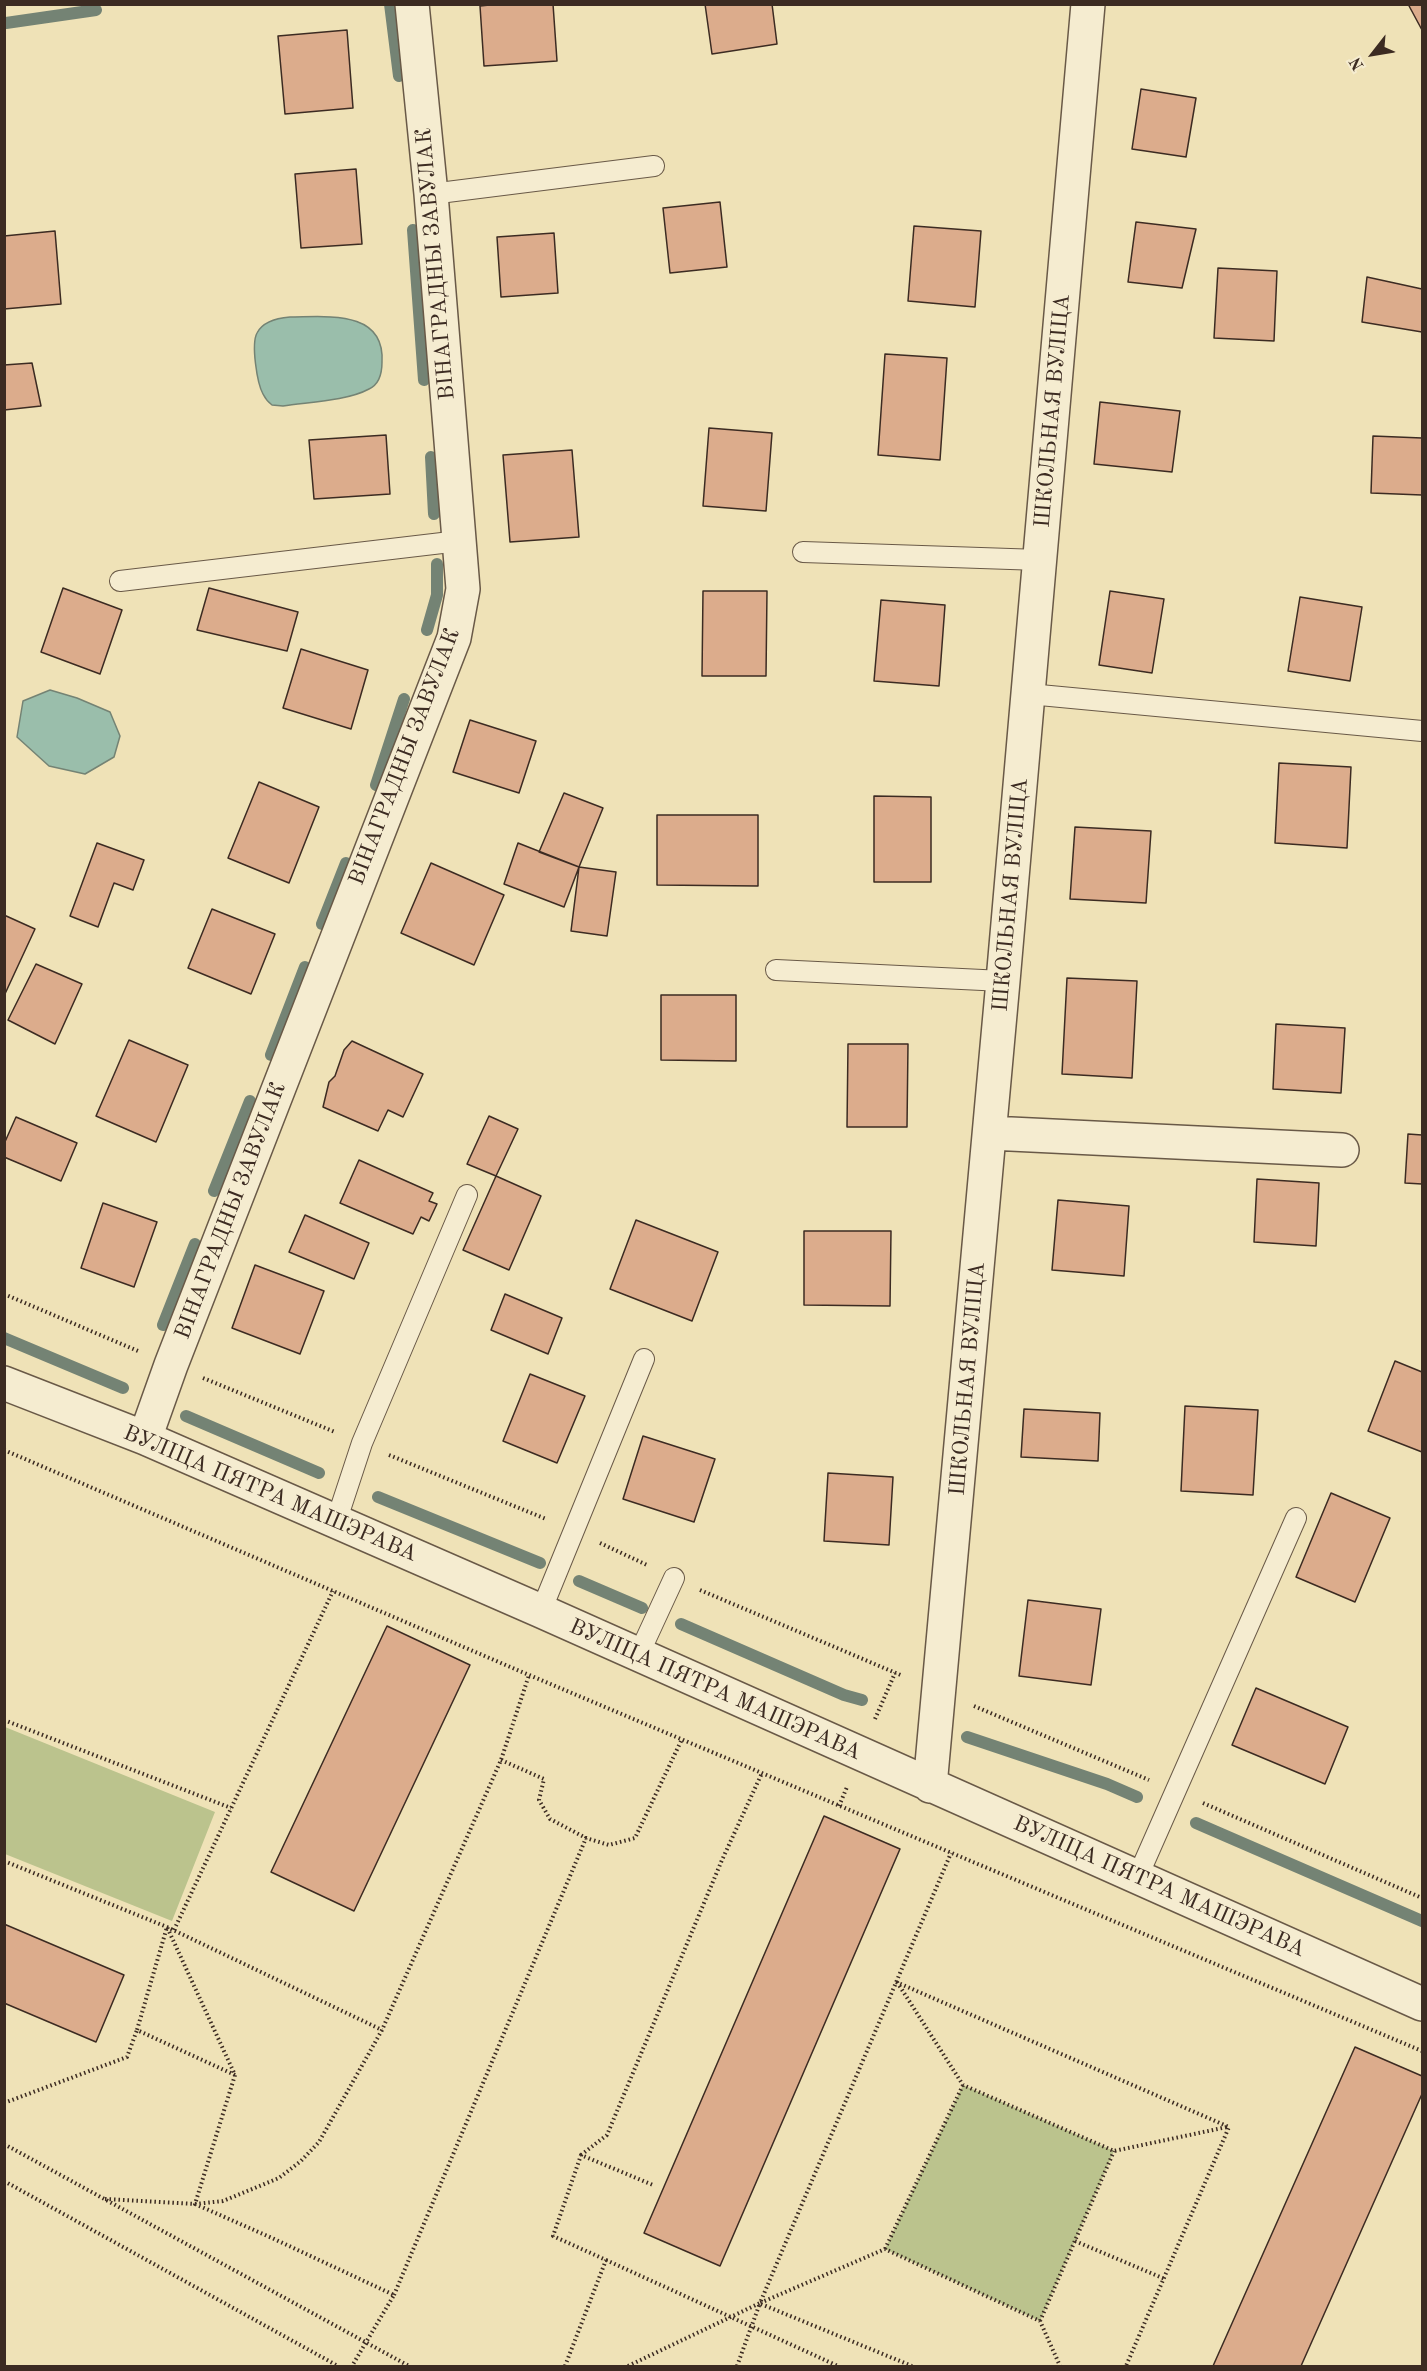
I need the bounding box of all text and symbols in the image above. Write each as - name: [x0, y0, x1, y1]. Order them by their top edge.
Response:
- north arrow: [1343, 24, 1403, 84]
- text: N: [1348, 54, 1368, 73]
- street label: ВІНАГРАДНЫ ЗАВУЛАК: [411, 127, 461, 401]
- street label: ШКОЛЬНАЯ ВУЛІЦА: [1030, 293, 1076, 529]
- street label: ВІНАГРАДНЫ ЗАВУЛАК: [344, 625, 466, 889]
- street label: ШКОЛЬНАЯ ВУЛІЦА: [988, 777, 1034, 1013]
- street label: ВІНАГРАДНЫ ЗАВУЛАК: [170, 1079, 292, 1343]
- street label: ШКОЛЬНАЯ ВУЛІЦА: [945, 1261, 991, 1497]
- street label: ВУЛІЦА ПЯТРА МАШЭРАВА: [119, 1420, 421, 1568]
- street label: ВУЛІЦА ПЯТРА МАШЭРАВА: [565, 1614, 865, 1766]
- street label: ВУЛІЦА ПЯТРА МАШЭРАВА: [1009, 1811, 1309, 1963]

